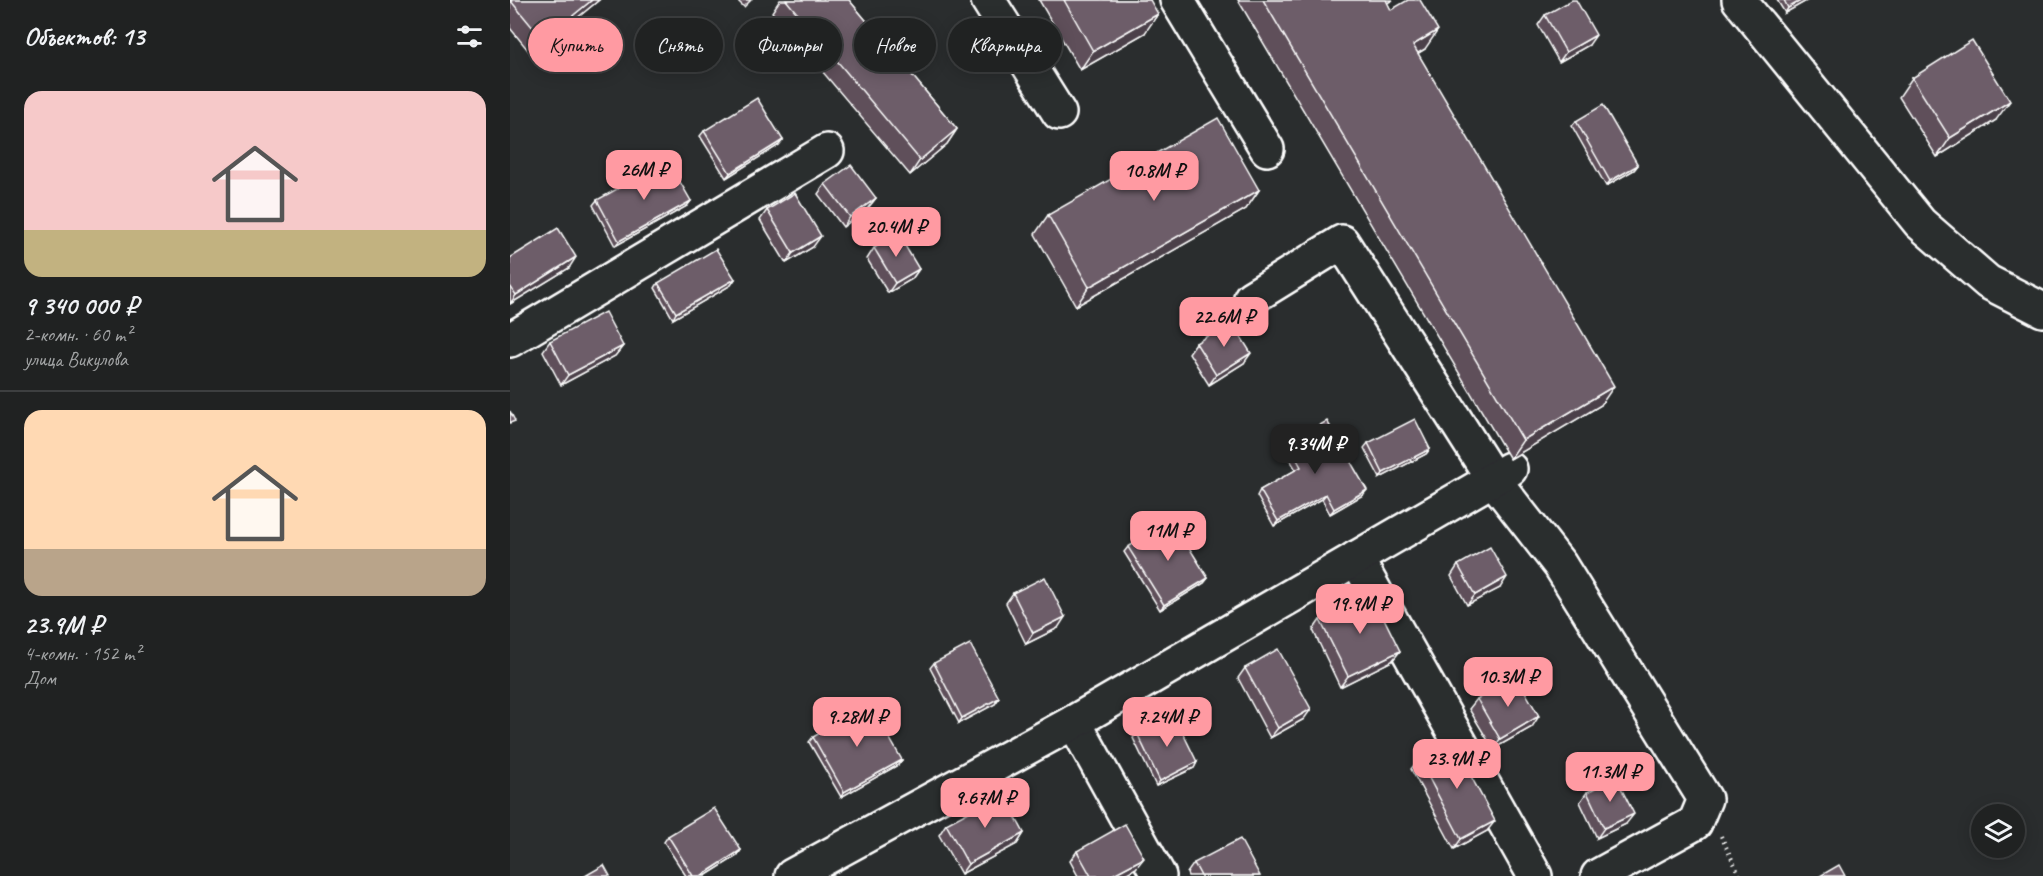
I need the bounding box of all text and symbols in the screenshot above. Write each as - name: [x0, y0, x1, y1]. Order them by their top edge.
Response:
- chip: Купить: [528, 18, 623, 72]
- chip: Снять: [635, 18, 723, 72]
- chip: Фильтры: [735, 18, 842, 72]
- chip: Новое: [854, 18, 936, 72]
- chip: Квартира: [948, 18, 1062, 72]
- text: Объектов: 13: [24, 20, 144, 53]
- icon: filters: [453, 20, 486, 53]
- icon: home: [201, 130, 309, 238]
- pin: 26M ₽: [602, 150, 686, 201]
- pin: 10.8M ₽: [1099, 151, 1209, 202]
- text: 26M ₽: [620, 157, 668, 182]
- text: 10.8M ₽: [1124, 158, 1184, 183]
- pin: 20.4M ₽: [841, 207, 951, 258]
- text: 20.4M ₽: [866, 214, 926, 239]
- text: 9 340 000 ₽: [24, 289, 138, 322]
- pin: 22.6M ₽: [1169, 297, 1279, 348]
- text: 22.6M ₽: [1193, 304, 1255, 329]
- text: 2-комн. · 60 m²: [24, 322, 132, 347]
- text: улица Викулова: [24, 347, 127, 372]
- pin: 9.34M ₽: [1260, 424, 1370, 475]
- text: 9.34M ₽: [1285, 431, 1345, 456]
- icon: home: [201, 449, 309, 557]
- pin: 11M ₽: [1126, 511, 1210, 562]
- text: 11M ₽: [1144, 518, 1192, 543]
- pin: 19.9M ₽: [1305, 584, 1415, 635]
- text: 19.9M ₽: [1330, 591, 1390, 616]
- text: 23.9M ₽: [24, 608, 103, 641]
- text: 4-комн. · 152 m²: [24, 641, 141, 666]
- pin: 10.3M ₽: [1453, 657, 1563, 708]
- text: 10.3M ₽: [1478, 664, 1538, 689]
- text: Дом: [24, 666, 56, 691]
- pin: 9.28M ₽: [802, 697, 912, 748]
- pin: 7.24M ₽: [1112, 697, 1222, 748]
- text: 9.28M ₽: [827, 704, 887, 729]
- text: 7.24M ₽: [1137, 704, 1197, 729]
- pin: 23.9M ₽: [1402, 739, 1512, 790]
- text: 23.9M ₽: [1427, 746, 1487, 771]
- pin: 11.3M ₽: [1555, 752, 1665, 803]
- text: 11.3M ₽: [1580, 759, 1640, 784]
- pin: 9.67M ₽: [930, 778, 1040, 829]
- text: 9.67M ₽: [955, 785, 1015, 810]
- map controls: [1971, 804, 2025, 858]
- button: layers: [1971, 804, 2025, 858]

